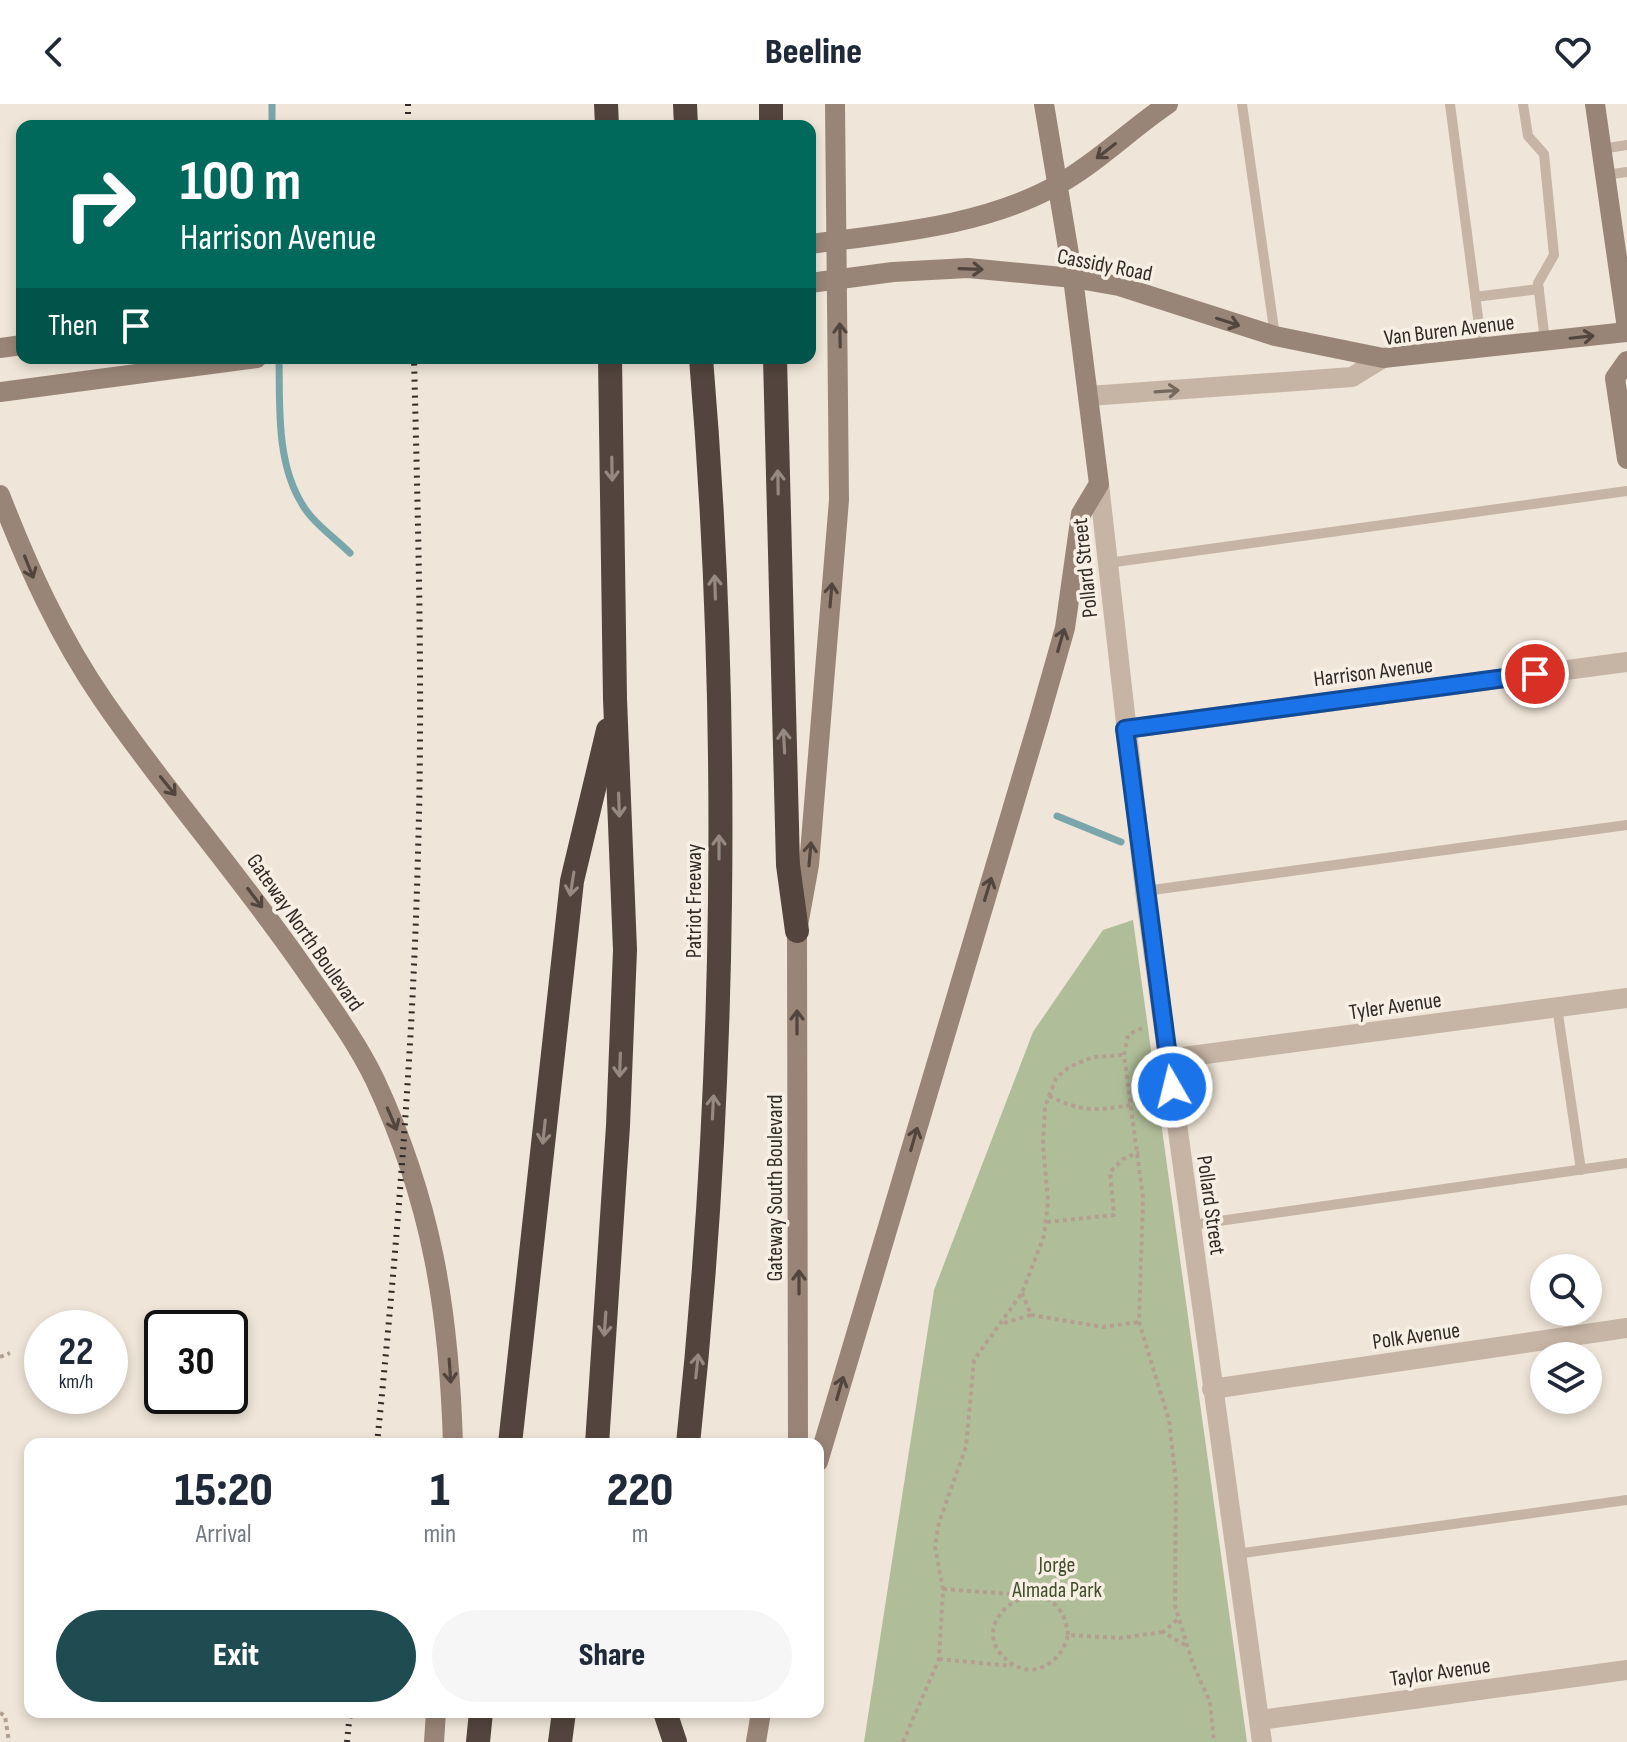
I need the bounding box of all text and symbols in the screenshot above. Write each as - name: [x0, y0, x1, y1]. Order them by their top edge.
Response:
- icon: back: [32, 30, 76, 74]
- icon: heart: [1551, 30, 1595, 74]
- text: Beeline: [765, 31, 862, 74]
- one-way arrow: [1096, 142, 1117, 159]
- text: 100 m: [180, 149, 301, 216]
- icon: right: [48, 152, 152, 256]
- text: Harrison Avenue: [180, 217, 377, 260]
- street label: Cassidy Road: [1055, 243, 1155, 288]
- one-way arrow: [957, 262, 984, 277]
- icon: arrive: [114, 304, 158, 348]
- text: Then: [48, 308, 98, 344]
- street label: Van Buren Avenue: [1382, 309, 1516, 352]
- one-way arrow: [1216, 315, 1241, 330]
- one-way arrow: [832, 322, 847, 349]
- one-way arrow: [1569, 329, 1594, 344]
- one-way arrow: [1153, 383, 1180, 398]
- one-way arrow: [604, 455, 620, 482]
- one-way arrow: [770, 469, 785, 496]
- street label: Pollard Street: [1067, 516, 1104, 619]
- one-way arrow: [22, 554, 37, 579]
- one-way arrow: [708, 574, 723, 601]
- one-way arrow: [824, 582, 839, 609]
- one-way arrow: [1054, 627, 1069, 653]
- pin: [1501, 640, 1569, 708]
- street label: Harrison Avenue: [1312, 652, 1434, 693]
- icon: arrive: [1513, 652, 1557, 696]
- one-way arrow: [777, 728, 792, 755]
- one-way arrow: [159, 775, 177, 796]
- one-way arrow: [612, 791, 627, 818]
- one-way arrow: [711, 834, 727, 861]
- one-way arrow: [803, 841, 818, 868]
- street label: Patriot Freeway: [681, 843, 708, 958]
- street label: Gateway North Boulevard: [240, 849, 369, 1017]
- one-way arrow: [564, 871, 579, 896]
- one-way arrow: [981, 877, 996, 903]
- one-way arrow: [246, 887, 263, 909]
- street label: Tyler Avenue: [1347, 987, 1443, 1026]
- one-way arrow: [789, 1009, 805, 1036]
- position arrow: [1130, 1045, 1214, 1129]
- one-way arrow: [613, 1051, 628, 1078]
- one-way arrow: [706, 1094, 721, 1121]
- street label: Gateway South Boulevard: [762, 1094, 789, 1282]
- one-way arrow: [385, 1106, 400, 1131]
- one-way arrow: [536, 1118, 551, 1145]
- one-way arrow: [907, 1126, 922, 1152]
- street label: Pollard Street: [1190, 1154, 1231, 1257]
- map controls: [1530, 1254, 1602, 1414]
- button: search: [1530, 1254, 1602, 1326]
- one-way arrow: [791, 1269, 807, 1296]
- speed limit sign: 30: [144, 1310, 248, 1414]
- one-way arrow: [598, 1310, 613, 1337]
- street label: Polk Avenue: [1371, 1317, 1462, 1356]
- text: 22: [58, 1328, 94, 1376]
- button: layers: [1530, 1342, 1602, 1414]
- one-way arrow: [689, 1354, 704, 1380]
- one-way arrow: [443, 1357, 458, 1384]
- text: km/h: [59, 1370, 93, 1394]
- one-way arrow: [834, 1376, 849, 1402]
- text: 15:20: [175, 1462, 273, 1519]
- text: 1: [430, 1462, 450, 1519]
- text: 220: [607, 1462, 673, 1519]
- text: Arrival: [196, 1519, 252, 1550]
- text: min: [423, 1519, 456, 1550]
- text: m: [632, 1519, 648, 1550]
- park label: Jorge Almada Park: [1011, 1552, 1102, 1604]
- button: Exit: [56, 1610, 416, 1702]
- button: Share: [432, 1610, 792, 1702]
- street label: Taylor Avenue: [1388, 1652, 1492, 1693]

